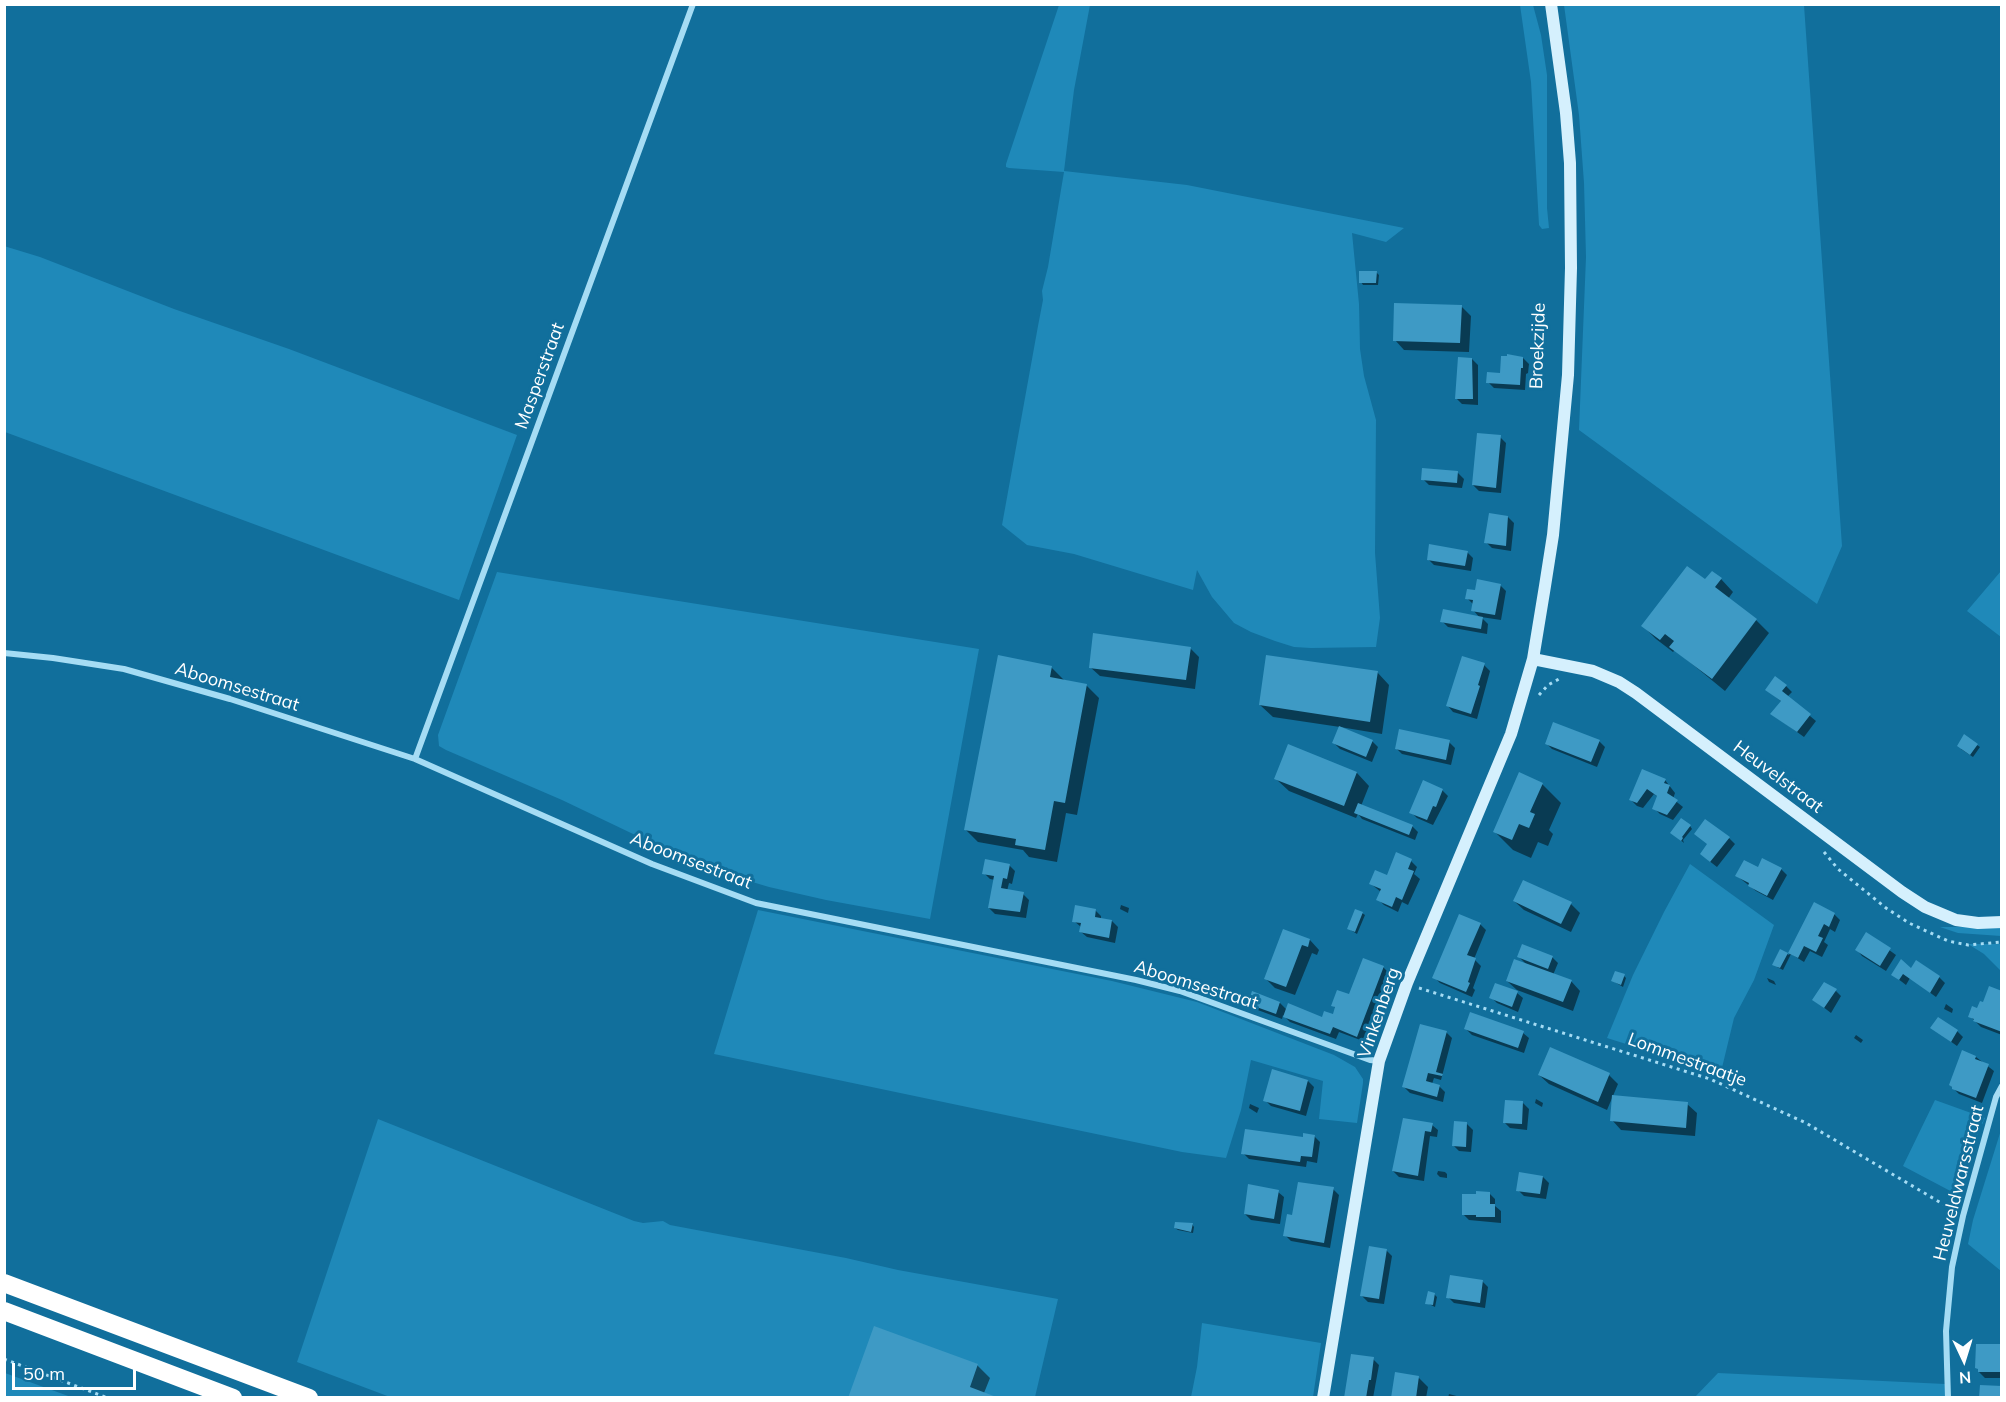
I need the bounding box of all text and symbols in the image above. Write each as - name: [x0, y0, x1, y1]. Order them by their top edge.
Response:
- street label: Broekzijde: [1526, 302, 1550, 390]
- street label: Masperstraat: [511, 320, 569, 432]
- street label: Aboomsestraat: [172, 658, 302, 716]
- street label: Heuvelstraat: [1729, 736, 1827, 818]
- street label: Aboomsestraat: [627, 828, 755, 894]
- street label: Aboomsestraat: [1131, 956, 1261, 1014]
- street label: Vinkenberg: [1353, 965, 1405, 1061]
- street label: Lommestraatje: [1625, 1028, 1749, 1092]
- street label: Heuveldwarsstraat: [1929, 1103, 1989, 1263]
- north arrow: [1934, 1330, 1994, 1390]
- scale bar: [15, 1351, 140, 1389]
- text: 50 m: [23, 1362, 65, 1385]
- text: N: [1959, 1368, 1972, 1388]

